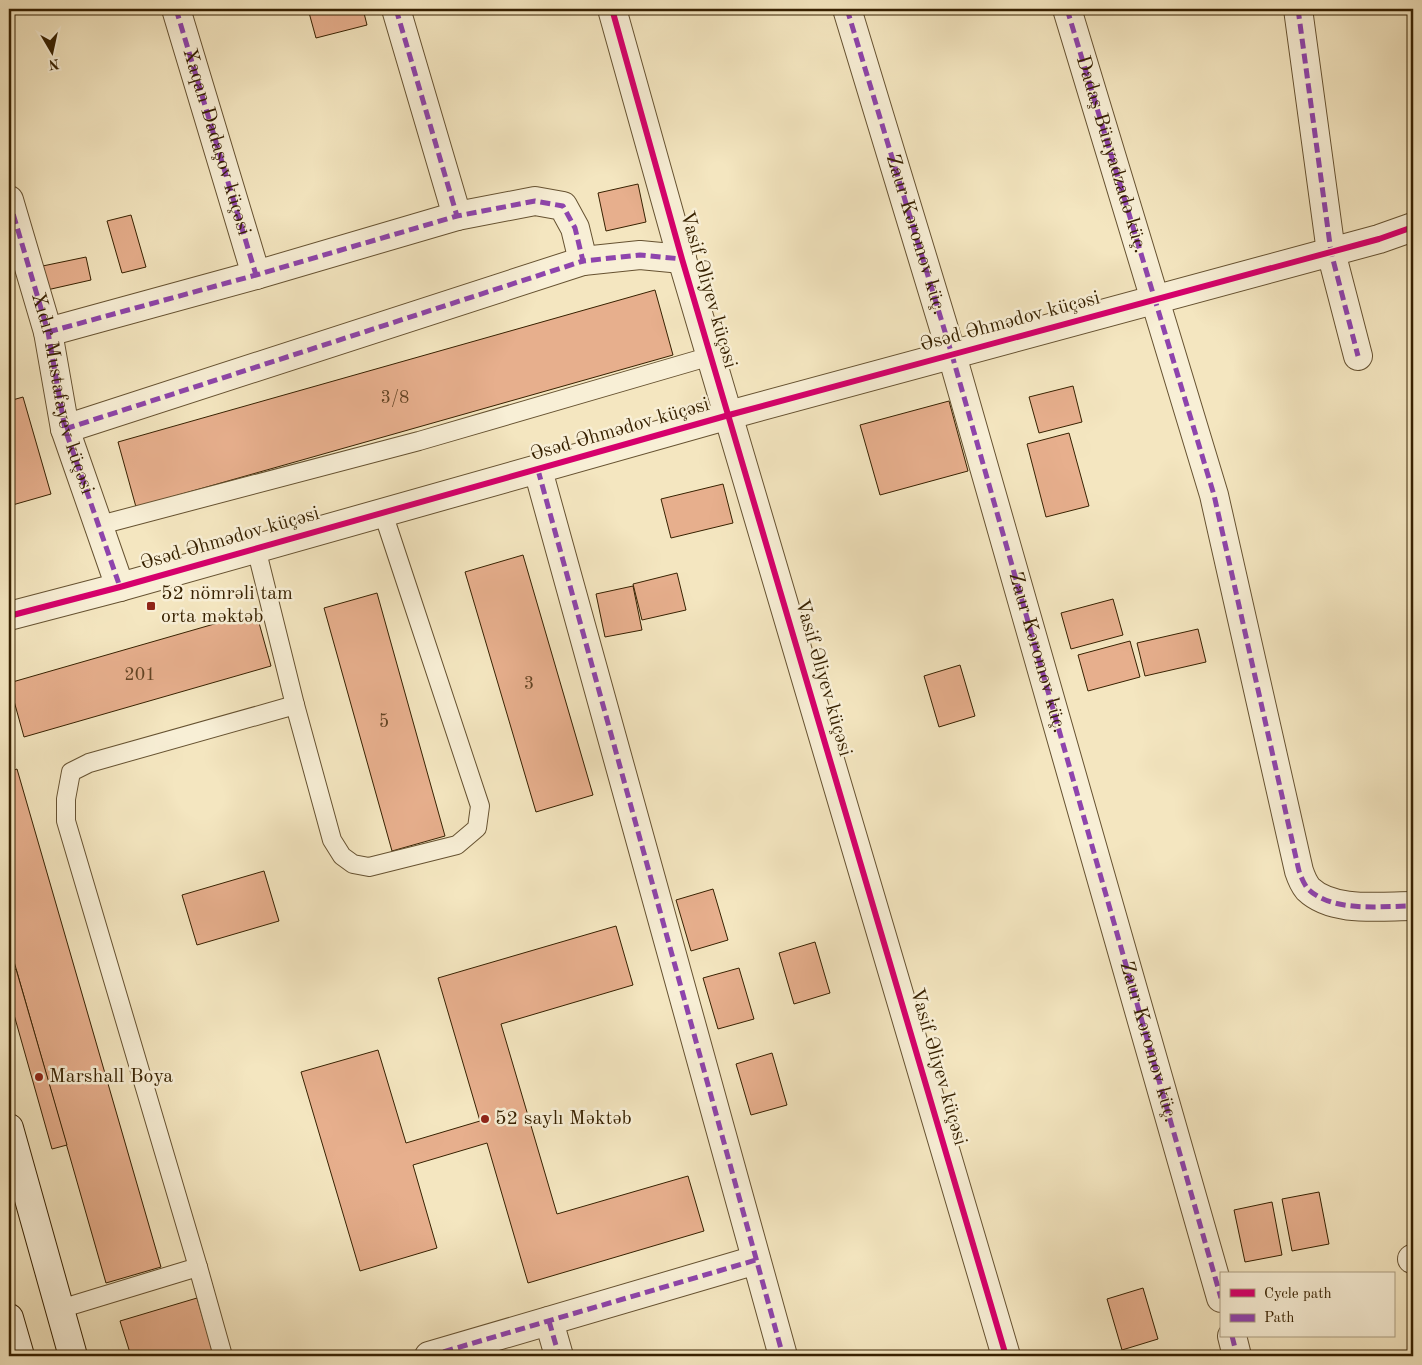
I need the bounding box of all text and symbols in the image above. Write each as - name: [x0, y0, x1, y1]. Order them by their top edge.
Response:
- north arrow: [28, 28, 78, 78]
- street label: Xaqan Dadaşov küçəsi: [178, 46, 254, 238]
- street label: Dadaş Bünyadzadə küç.: [1072, 53, 1150, 256]
- text: N: [47, 56, 60, 72]
- street label: Zaur Kəromov küç.: [882, 152, 949, 317]
- street label: Vasif Əliyev küçəsi: [676, 209, 740, 371]
- street label: Əsəd Əhmədov küçəsi: [918, 288, 1102, 356]
- street label: Xıdır Mustafayev küçəsi: [27, 290, 97, 497]
- house number: 3/8: [381, 389, 409, 407]
- street label: Əsəd Əhmədov küçəsi: [528, 395, 712, 465]
- street label: Əsəd Əhmədov küçəsi: [138, 504, 322, 574]
- street label: Zaur Kəromov küç.: [1004, 570, 1069, 735]
- place label: 52 nömrəli tam orta məktəb: [161, 584, 293, 627]
- street label: Vasif Əliyev küçəsi: [791, 597, 855, 759]
- marker: 52 nömrəli tam orta məktəb: [145, 600, 157, 612]
- house number: 201: [124, 666, 156, 684]
- house number: 3: [524, 675, 534, 693]
- house number: 5: [379, 713, 389, 731]
- street label: Zaur Kəromov küç.: [1116, 959, 1180, 1125]
- street label: Vasif Əliyev küçəsi: [906, 986, 970, 1148]
- place label: Marshall Boya: [49, 1067, 173, 1087]
- marker: Marshall Boya: [33, 1071, 45, 1083]
- place label: 52 saylı Məktəb: [495, 1109, 632, 1129]
- marker: 52 saylı Məktəb: [479, 1113, 491, 1125]
- legend: [1220, 1272, 1394, 1338]
- text: Cycle path: [1264, 1287, 1332, 1302]
- text: Path: [1264, 1311, 1294, 1326]

